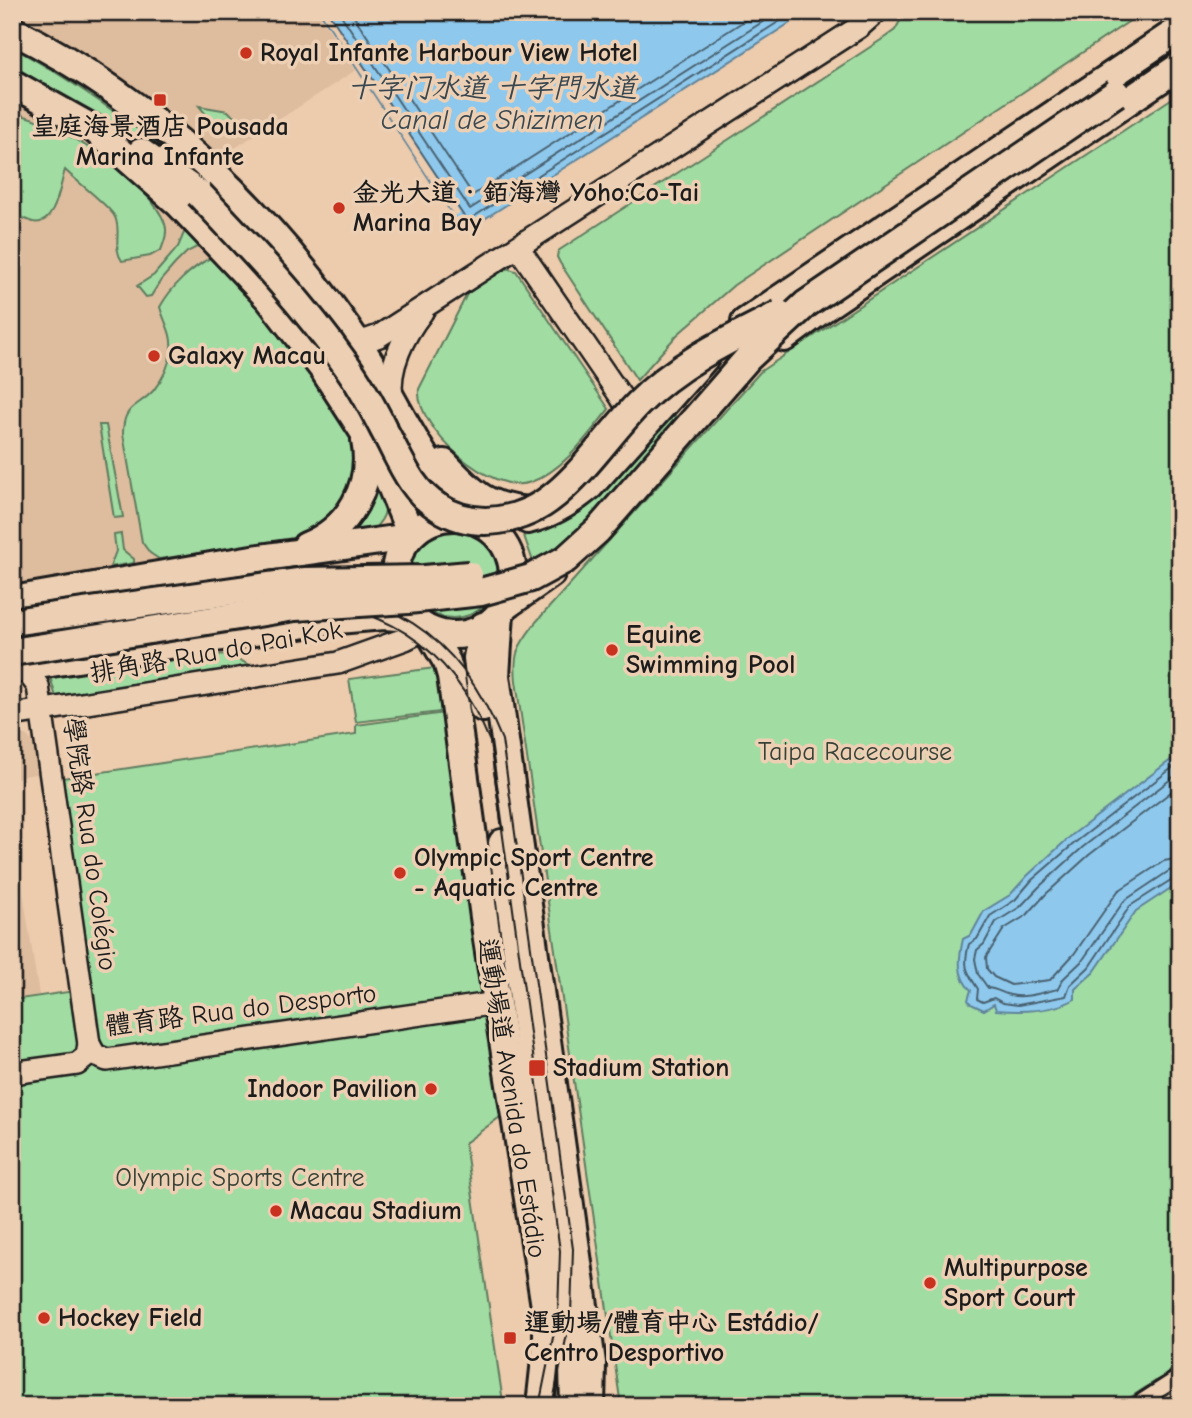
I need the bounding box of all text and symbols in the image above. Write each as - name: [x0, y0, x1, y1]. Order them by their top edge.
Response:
- place label: Royal Infante Harbour View Hotel: [260, 38, 638, 68]
- marker: Royal Infante Harbour View Hotel: [238, 45, 254, 61]
- water label: 十字门水道 十字門水道 Canal de Shizimen: [347, 72, 639, 136]
- marker: 皇庭海景酒店 Pousada Marina Infante: [152, 92, 168, 108]
- place label: 皇庭海景酒店 Pousada Marina Infante: [31, 112, 289, 172]
- place label: 金光大道．銆海灣 Yoho:Co-Tai Marina Bay: [353, 178, 699, 238]
- marker: 金光大道．銆海灣 Yoho:Co-Tai Marina Bay: [331, 200, 347, 216]
- place label: Galaxy Macau: [168, 341, 326, 371]
- marker: Galaxy Macau: [146, 348, 162, 364]
- street label: 排角路 Rua do Pai Kok: [87, 615, 345, 689]
- place label: Equine Swimming Pool: [626, 620, 795, 680]
- marker: Equine Swimming Pool: [604, 642, 620, 658]
- street label: 學院路 Rua do Colégio: [57, 715, 123, 973]
- park label: Taipa Racecourse: [758, 737, 952, 767]
- place label: Olympic Sport Centre - Aquatic Centre: [414, 843, 654, 903]
- marker: Olympic Sport Centre - Aquatic Centre: [392, 865, 408, 881]
- street label: 運動場道 Avenida do Estádio: [472, 936, 552, 1260]
- street label: 體育路 Rua do Desporto: [104, 979, 378, 1041]
- place label: Stadium Station: [553, 1053, 729, 1083]
- marker: Stadium Station: [527, 1058, 547, 1078]
- place label: Indoor Pavilion: [247, 1074, 417, 1104]
- marker: Indoor Pavilion: [423, 1081, 439, 1097]
- park label: Olympic Sports Centre: [115, 1163, 365, 1193]
- place label: Macau Stadium: [290, 1196, 462, 1226]
- marker: Macau Stadium: [268, 1203, 284, 1219]
- place label: Multipurpose Sport Court: [944, 1253, 1088, 1313]
- marker: Multipurpose Sport Court: [922, 1275, 938, 1291]
- place label: Hockey Field: [58, 1303, 202, 1333]
- place label: 運動場/體育中心 Estádio/ Centro Desportivo: [524, 1308, 819, 1368]
- marker: Hockey Field: [36, 1310, 52, 1326]
- marker: 運動場/體育中心 Estádio/ Centro Desportivo: [502, 1330, 518, 1346]

